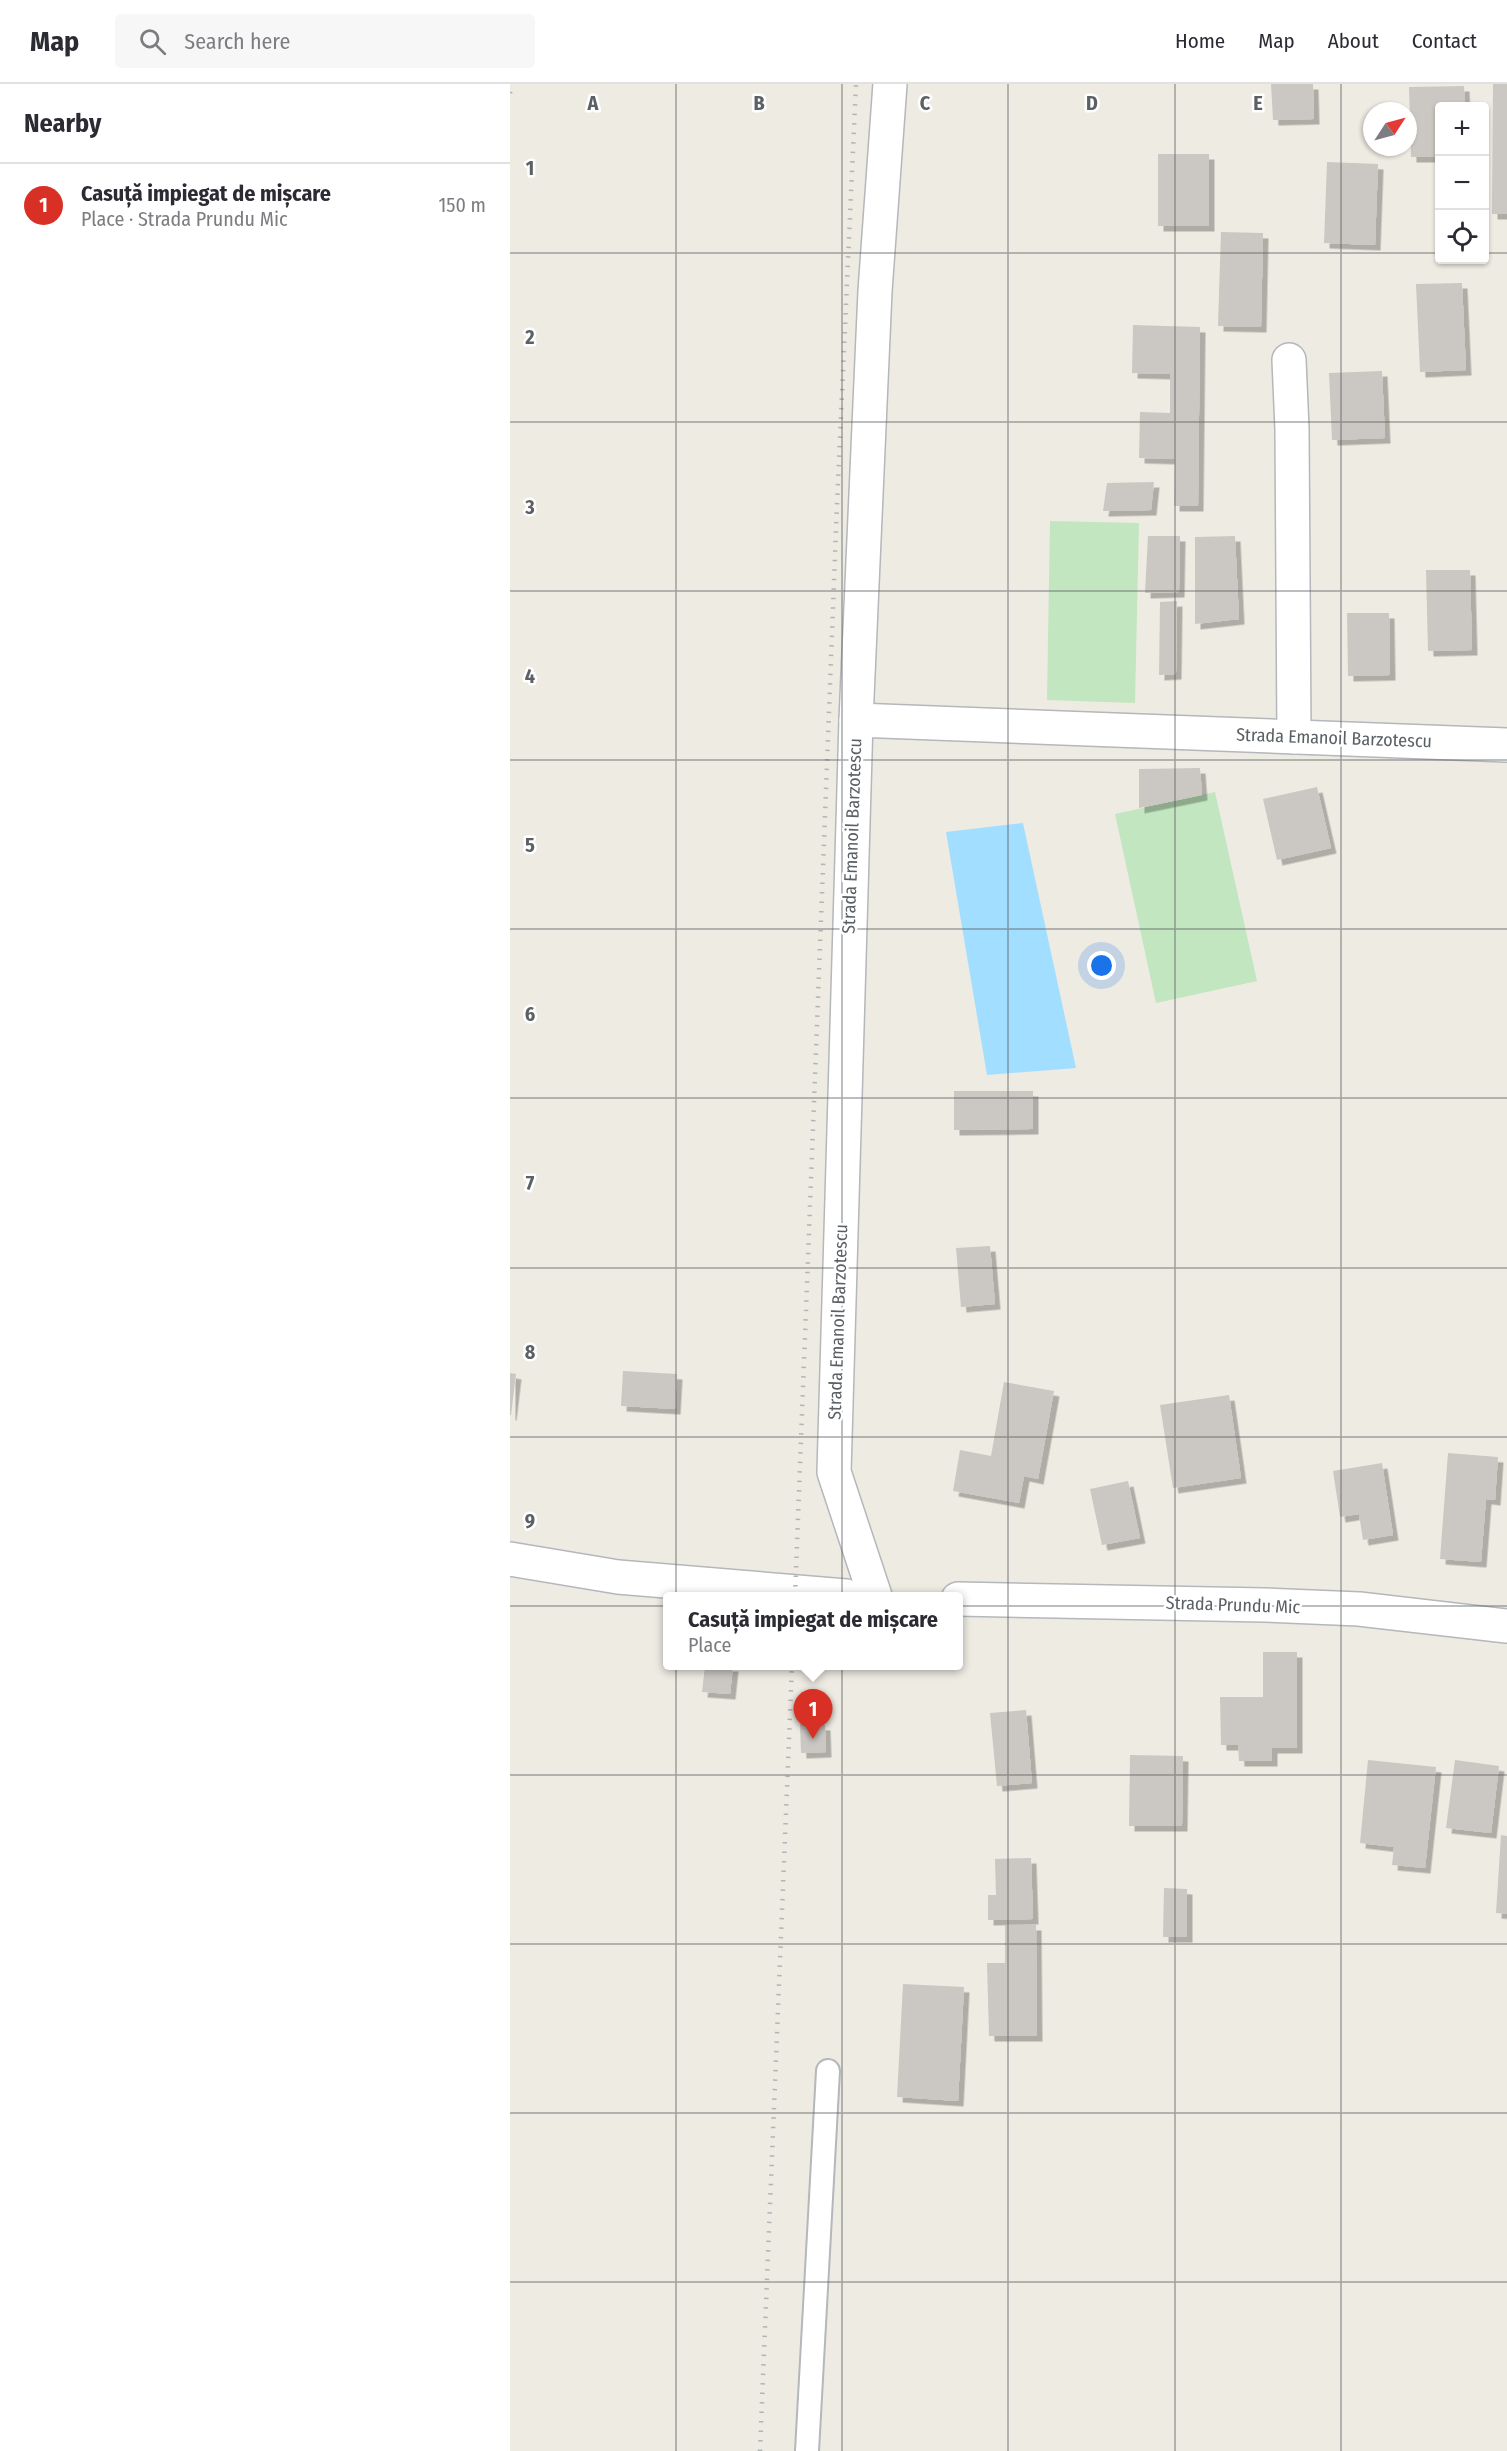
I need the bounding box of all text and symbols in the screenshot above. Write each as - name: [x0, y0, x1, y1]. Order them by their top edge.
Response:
- search box: [115, 14, 535, 68]
- text: Map: [30, 25, 79, 58]
- icon: search: [136, 25, 169, 58]
- text: Search here: [184, 28, 290, 55]
- text: Home: [1175, 28, 1225, 54]
- text: Map: [1258, 28, 1295, 54]
- text: About: [1328, 28, 1379, 54]
- text: Contact: [1412, 28, 1477, 54]
- text: A: [587, 91, 600, 115]
- text: B: [753, 91, 765, 115]
- text: C: [920, 91, 931, 115]
- text: D: [1086, 91, 1098, 115]
- text: E: [1253, 91, 1263, 115]
- north arrow: [1363, 102, 1417, 156]
- map controls: [1435, 102, 1489, 264]
- button: +: [1435, 102, 1489, 156]
- text: Nearby: [24, 108, 101, 139]
- text: 1: [526, 156, 534, 180]
- button: −: [1435, 156, 1489, 210]
- text: Casuță impiegat de mișcare: [81, 180, 331, 207]
- text: 1: [39, 193, 48, 217]
- text: 150 m: [439, 193, 486, 217]
- text: Place · Strada Prundu Mic: [81, 207, 288, 231]
- button: locate: [1435, 210, 1489, 264]
- text: 2: [524, 325, 535, 349]
- text: 3: [524, 495, 535, 519]
- text: 4: [525, 664, 535, 688]
- street label: Strada Emanoil Barzotescu: [1236, 724, 1432, 752]
- street label: Strada Emanoil Barzotescu: [838, 738, 866, 934]
- text: 5: [525, 833, 535, 857]
- your location: [1087, 951, 1116, 980]
- text: 6: [525, 1002, 535, 1026]
- text: 7: [526, 1171, 535, 1195]
- street label: Strada Emanoil Barzotescu: [824, 1224, 852, 1420]
- text: 8: [525, 1340, 536, 1364]
- text: 9: [525, 1509, 535, 1533]
- popup: [663, 1592, 963, 1670]
- street label: Strada Prundu Mic: [1165, 1592, 1301, 1618]
- text: Casuță impiegat de mișcare: [688, 1606, 938, 1633]
- text: Place: [688, 1633, 731, 1657]
- pin: 1: [794, 1690, 832, 1739]

